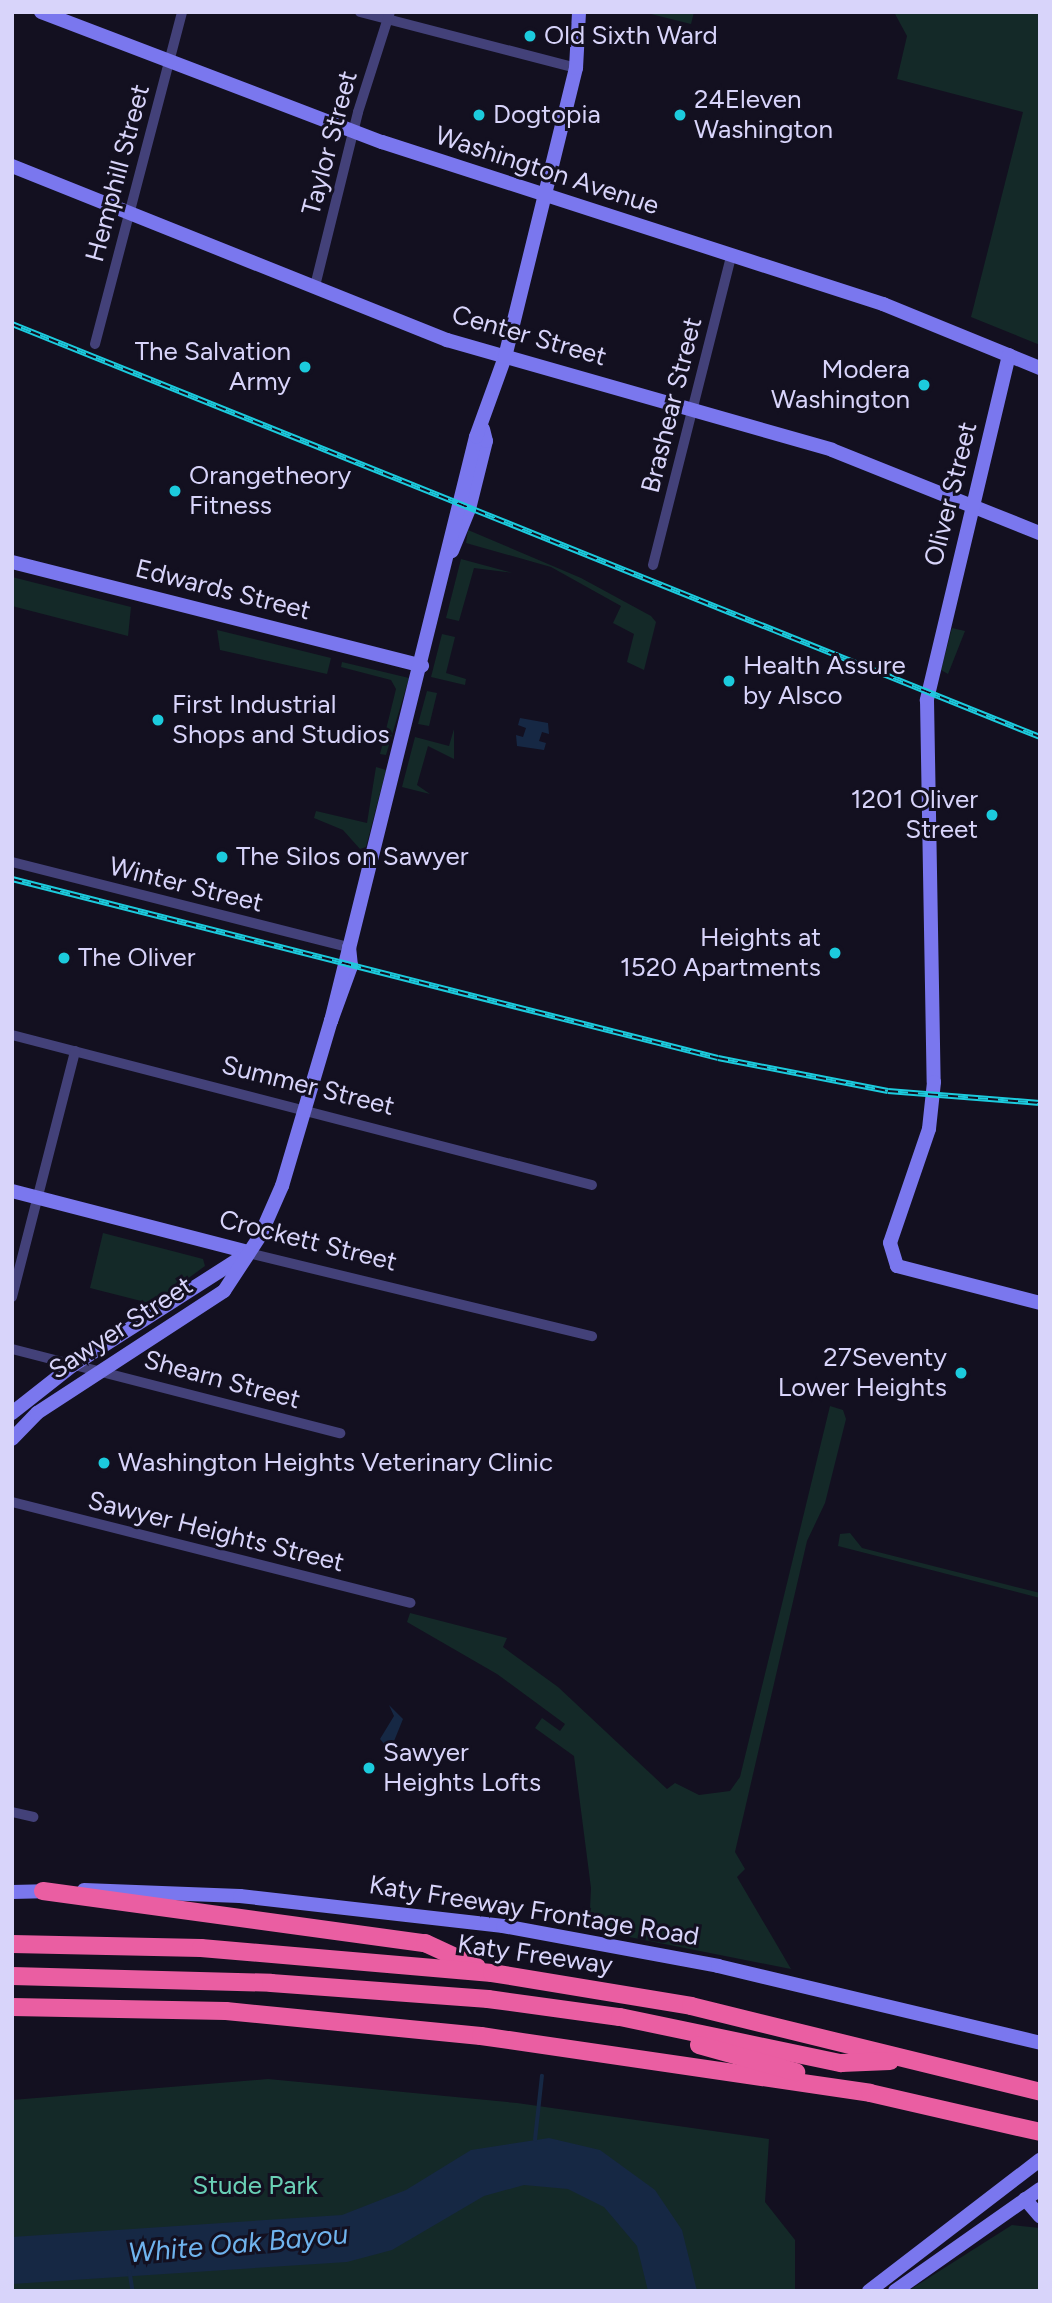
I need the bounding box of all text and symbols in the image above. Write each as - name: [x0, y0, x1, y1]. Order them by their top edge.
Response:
- place label: Old Sixth Ward: [544, 20, 718, 52]
- marker: Old Sixth Ward: [522, 28, 538, 44]
- street label: Taylor Street: [296, 67, 364, 219]
- street label: Hemphill Street: [79, 81, 157, 265]
- place label: 24Eleven Washington: [694, 84, 833, 146]
- place label: Dogtopia: [493, 99, 601, 131]
- marker: Dogtopia: [471, 107, 487, 123]
- marker: 24Eleven Washington: [672, 107, 688, 123]
- street label: Washington Avenue: [431, 120, 663, 222]
- street label: Center Street: [448, 299, 610, 373]
- street label: Brashear Street: [635, 314, 709, 496]
- place label: The Salvation Army: [135, 336, 291, 398]
- place label: Modera Washington: [771, 354, 910, 416]
- marker: The Salvation Army: [297, 359, 313, 375]
- marker: Modera Washington: [916, 377, 932, 393]
- street label: Oliver Street: [918, 419, 984, 569]
- place label: Orangetheory Fitness: [189, 460, 351, 522]
- marker: Orangetheory Fitness: [167, 483, 183, 499]
- street label: Edwards Street: [132, 553, 314, 627]
- place label: Health Assure by Alsco: [743, 650, 906, 712]
- marker: Health Assure by Alsco: [721, 673, 737, 689]
- place label: First Industrial Shops and Studios: [172, 689, 390, 750]
- marker: First Industrial Shops and Studios: [150, 712, 166, 728]
- place label: 1201 Oliver Street: [851, 784, 978, 846]
- marker: 1201 Oliver Street: [984, 807, 1000, 823]
- place label: The Silos on Sawyer: [236, 841, 469, 873]
- marker: The Silos on Sawyer: [214, 849, 230, 865]
- street label: Winter Street: [106, 851, 266, 919]
- place label: Heights at 1520 Apartments: [620, 922, 821, 984]
- place label: The Oliver: [78, 942, 196, 974]
- marker: Heights at 1520 Apartments: [827, 945, 843, 961]
- marker: The Oliver: [56, 950, 72, 966]
- street label: Summer Street: [218, 1049, 398, 1123]
- street label: Crockett Street: [216, 1204, 400, 1278]
- street label: Sawyer Street: [43, 1270, 199, 1386]
- place label: 27Seventy Lower Heights: [778, 1342, 947, 1404]
- street label: Shearn Street: [140, 1344, 304, 1416]
- marker: 27Seventy Lower Heights: [953, 1365, 969, 1381]
- place label: Washington Heights Veterinary Clinic: [118, 1447, 553, 1479]
- marker: Washington Heights Veterinary Clinic: [96, 1455, 112, 1471]
- street label: Sawyer Heights Street: [85, 1485, 347, 1579]
- place label: Sawyer Heights Lofts: [383, 1737, 541, 1798]
- marker: Sawyer Heights Lofts: [361, 1760, 377, 1776]
- street label: Katy Freeway Frontage Road: [367, 1869, 701, 1953]
- street label: Katy Freeway: [455, 1929, 615, 1981]
- park label: Stude Park: [192, 2170, 318, 2202]
- water label: White Oak Bayou: [127, 2217, 349, 2269]

